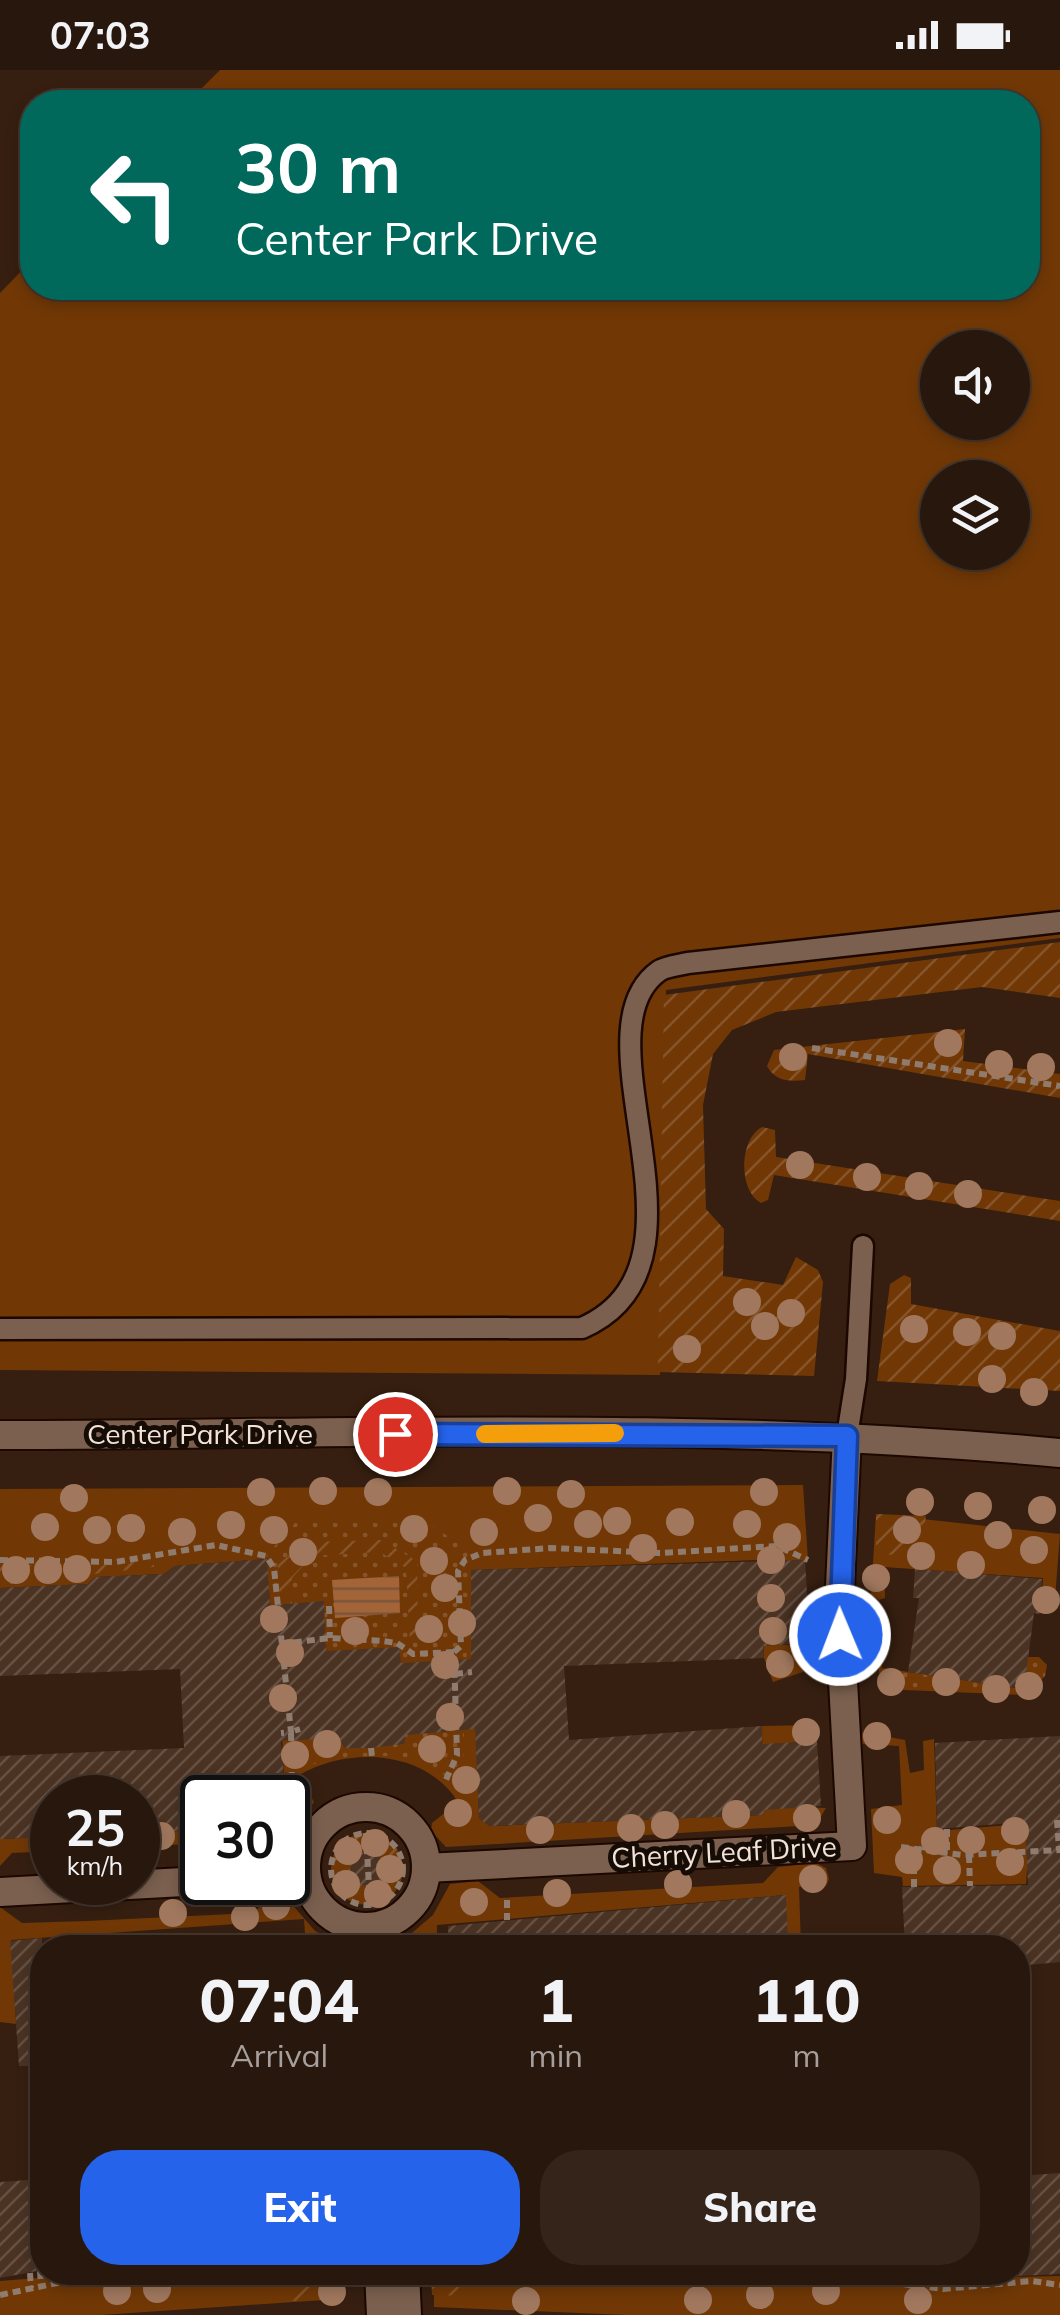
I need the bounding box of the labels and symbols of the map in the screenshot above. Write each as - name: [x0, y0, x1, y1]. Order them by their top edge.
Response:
- pin: [353, 1392, 438, 1477]
- street label: Center Park Drive: [87, 1416, 313, 1451]
- position arrow: [788, 1583, 892, 1687]
- speed limit sign: 30: [180, 1775, 310, 1905]
- street label: Cherry Leaf Drive: [610, 1828, 838, 1875]

